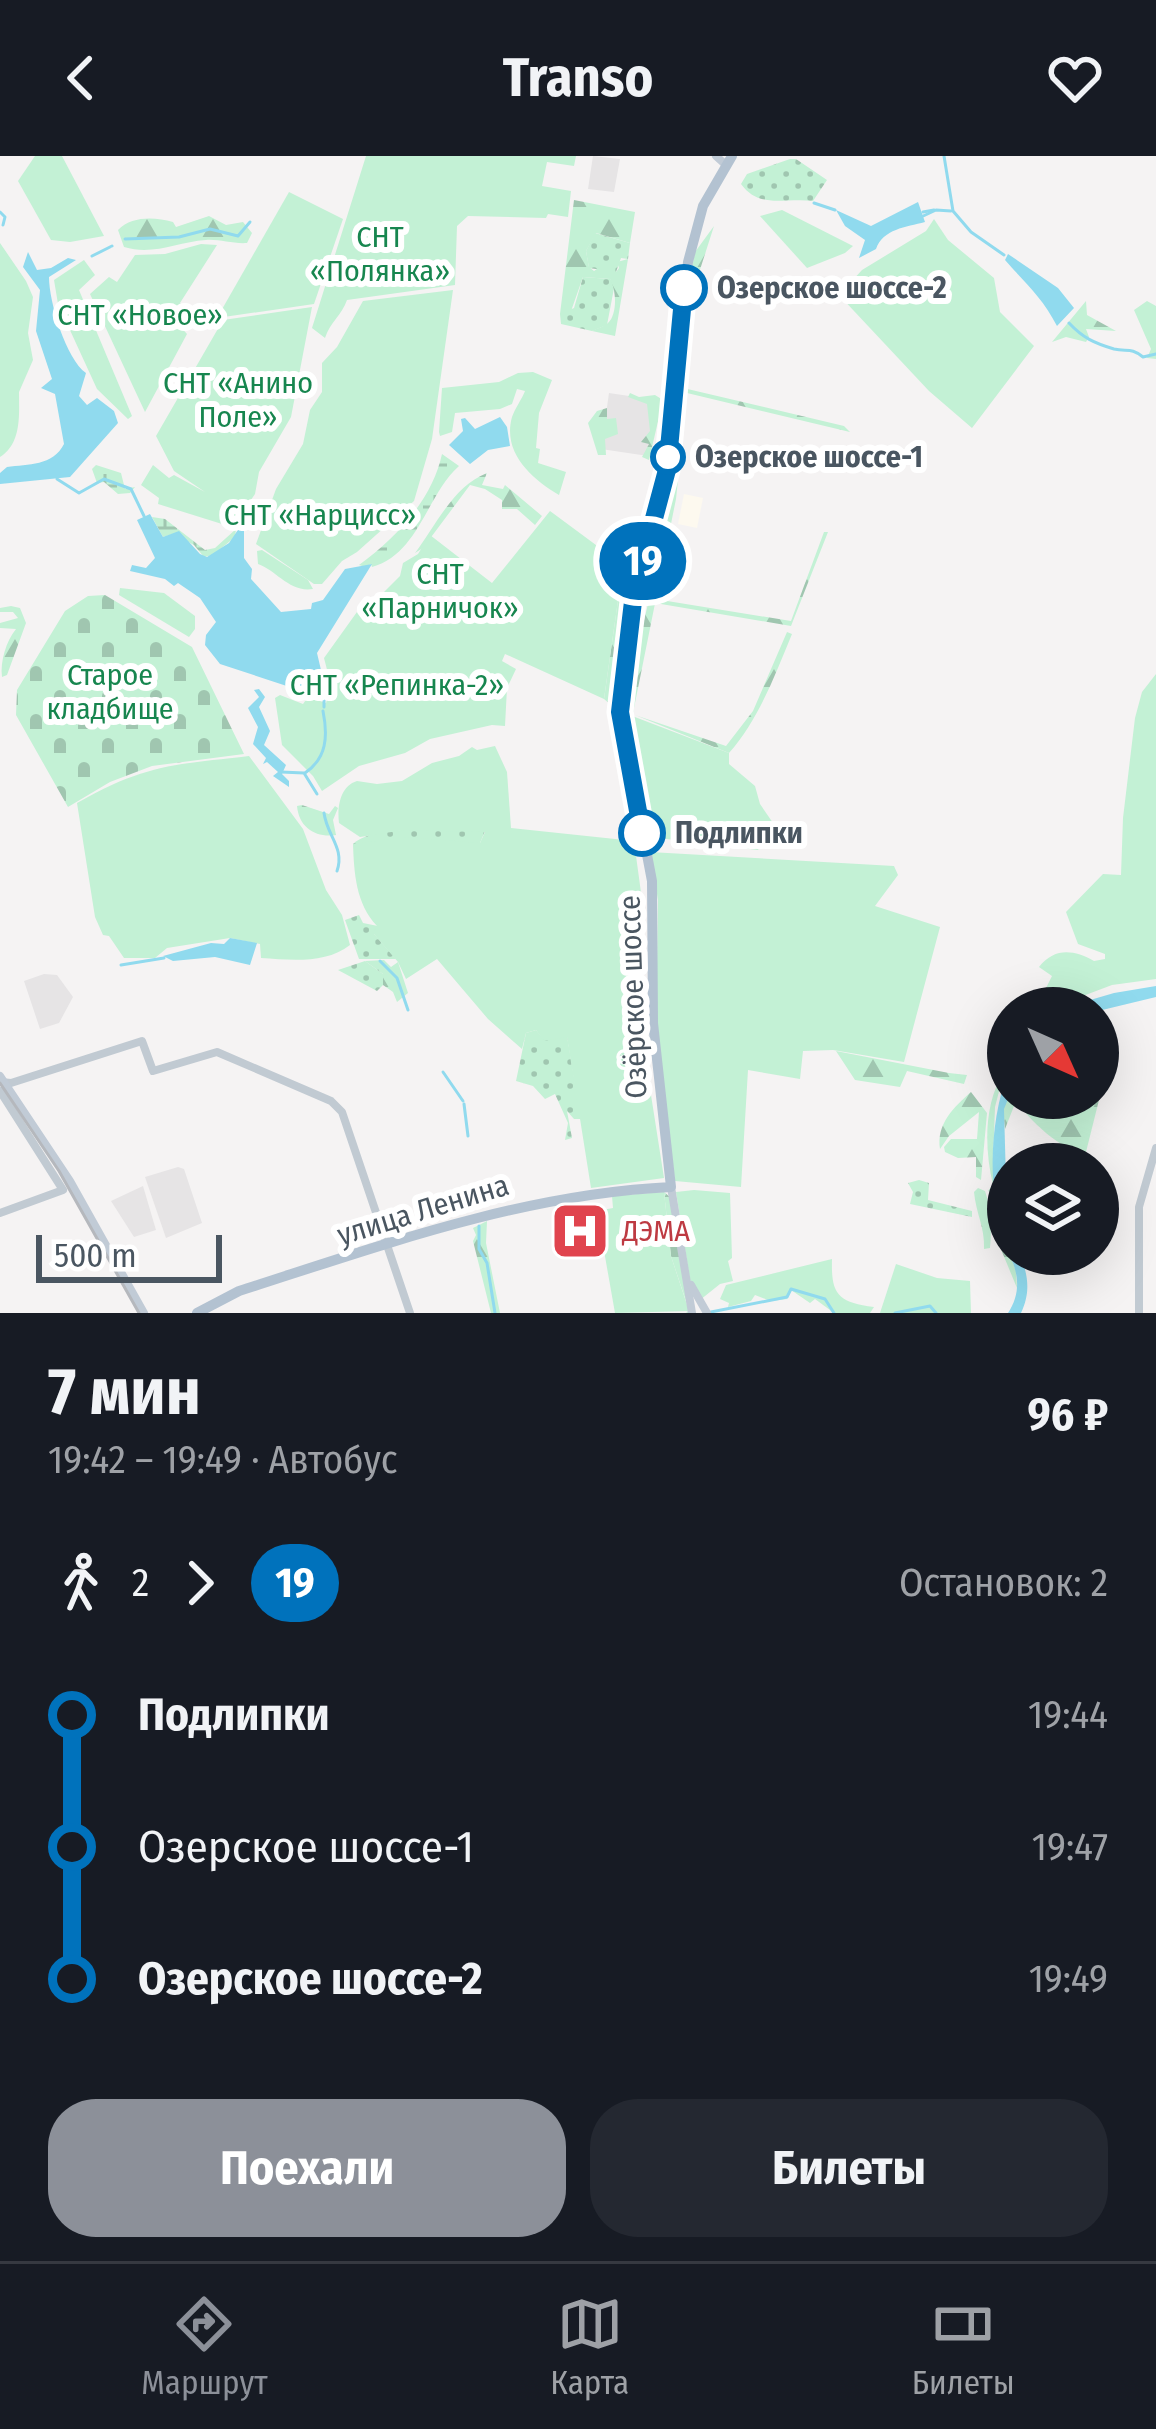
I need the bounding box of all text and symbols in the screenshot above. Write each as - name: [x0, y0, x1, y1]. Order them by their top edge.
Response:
- icon: back: [48, 45, 114, 111]
- icon: heart: [1042, 45, 1108, 111]
- text: Transo: [503, 46, 653, 110]
- park label: СНТ «Полянка»: [310, 219, 450, 289]
- marker: Озерское шоссе-2: [662, 266, 706, 310]
- place label: Озерское шоссе-2: [717, 270, 947, 306]
- park label: СНТ «Новое»: [57, 297, 223, 333]
- park label: СНТ «Анино Поле»: [163, 365, 313, 435]
- place label: Озерское шоссе-1: [695, 439, 923, 475]
- marker: Озерское шоссе-1: [652, 441, 684, 473]
- park label: СНТ «Нарцисс»: [224, 497, 416, 533]
- line badge: 19: [589, 522, 697, 600]
- text: 19: [623, 536, 663, 586]
- park label: СНТ «Парничок»: [361, 556, 519, 626]
- park label: Старое кладбище: [46, 657, 174, 727]
- park label: СНТ «Репинка-2»: [290, 667, 504, 703]
- marker: Подлипки: [620, 811, 664, 855]
- place label: Подлипки: [675, 815, 803, 851]
- street label: Озёрское шоссе: [611, 895, 655, 1099]
- north arrow: [987, 987, 1119, 1119]
- map controls: [987, 987, 1119, 1275]
- button: layers: [987, 1143, 1119, 1275]
- street label: улица Ленина: [333, 1167, 513, 1253]
- hospital icon: ДЭМА: [549, 1200, 611, 1262]
- place label: ДЭМА: [621, 1213, 690, 1249]
- scale bar: [36, 1229, 222, 1282]
- text: 500 m: [54, 1236, 137, 1276]
- text: 7 мин: [48, 1352, 201, 1431]
- text: 96 ₽: [1027, 1388, 1108, 1442]
- text: 19:42 – 19:49 · Автобус: [48, 1437, 397, 1483]
- icon: walk: [48, 1550, 114, 1616]
- icon: forward: [167, 1550, 233, 1616]
- text: 19: [275, 1558, 315, 1608]
- text: 2: [132, 1560, 149, 1606]
- text: Остановок: 2: [899, 1560, 1108, 1606]
- text: Подлипки: [138, 1688, 330, 1742]
- text: 19:44: [1028, 1692, 1108, 1738]
- text: Озерское шоссе-1: [138, 1820, 474, 1874]
- text: 19:47: [1032, 1824, 1108, 1870]
- text: Озерское шоссе-2: [138, 1952, 483, 2006]
- text: 19:49: [1029, 1956, 1108, 2002]
- button: Поехали: [48, 2099, 566, 2237]
- button: Билеты: [590, 2099, 1108, 2237]
- tab: Маршрут: [141, 2291, 268, 2403]
- tab: Карта: [550, 2291, 629, 2403]
- tab: Билеты: [912, 2291, 1015, 2403]

